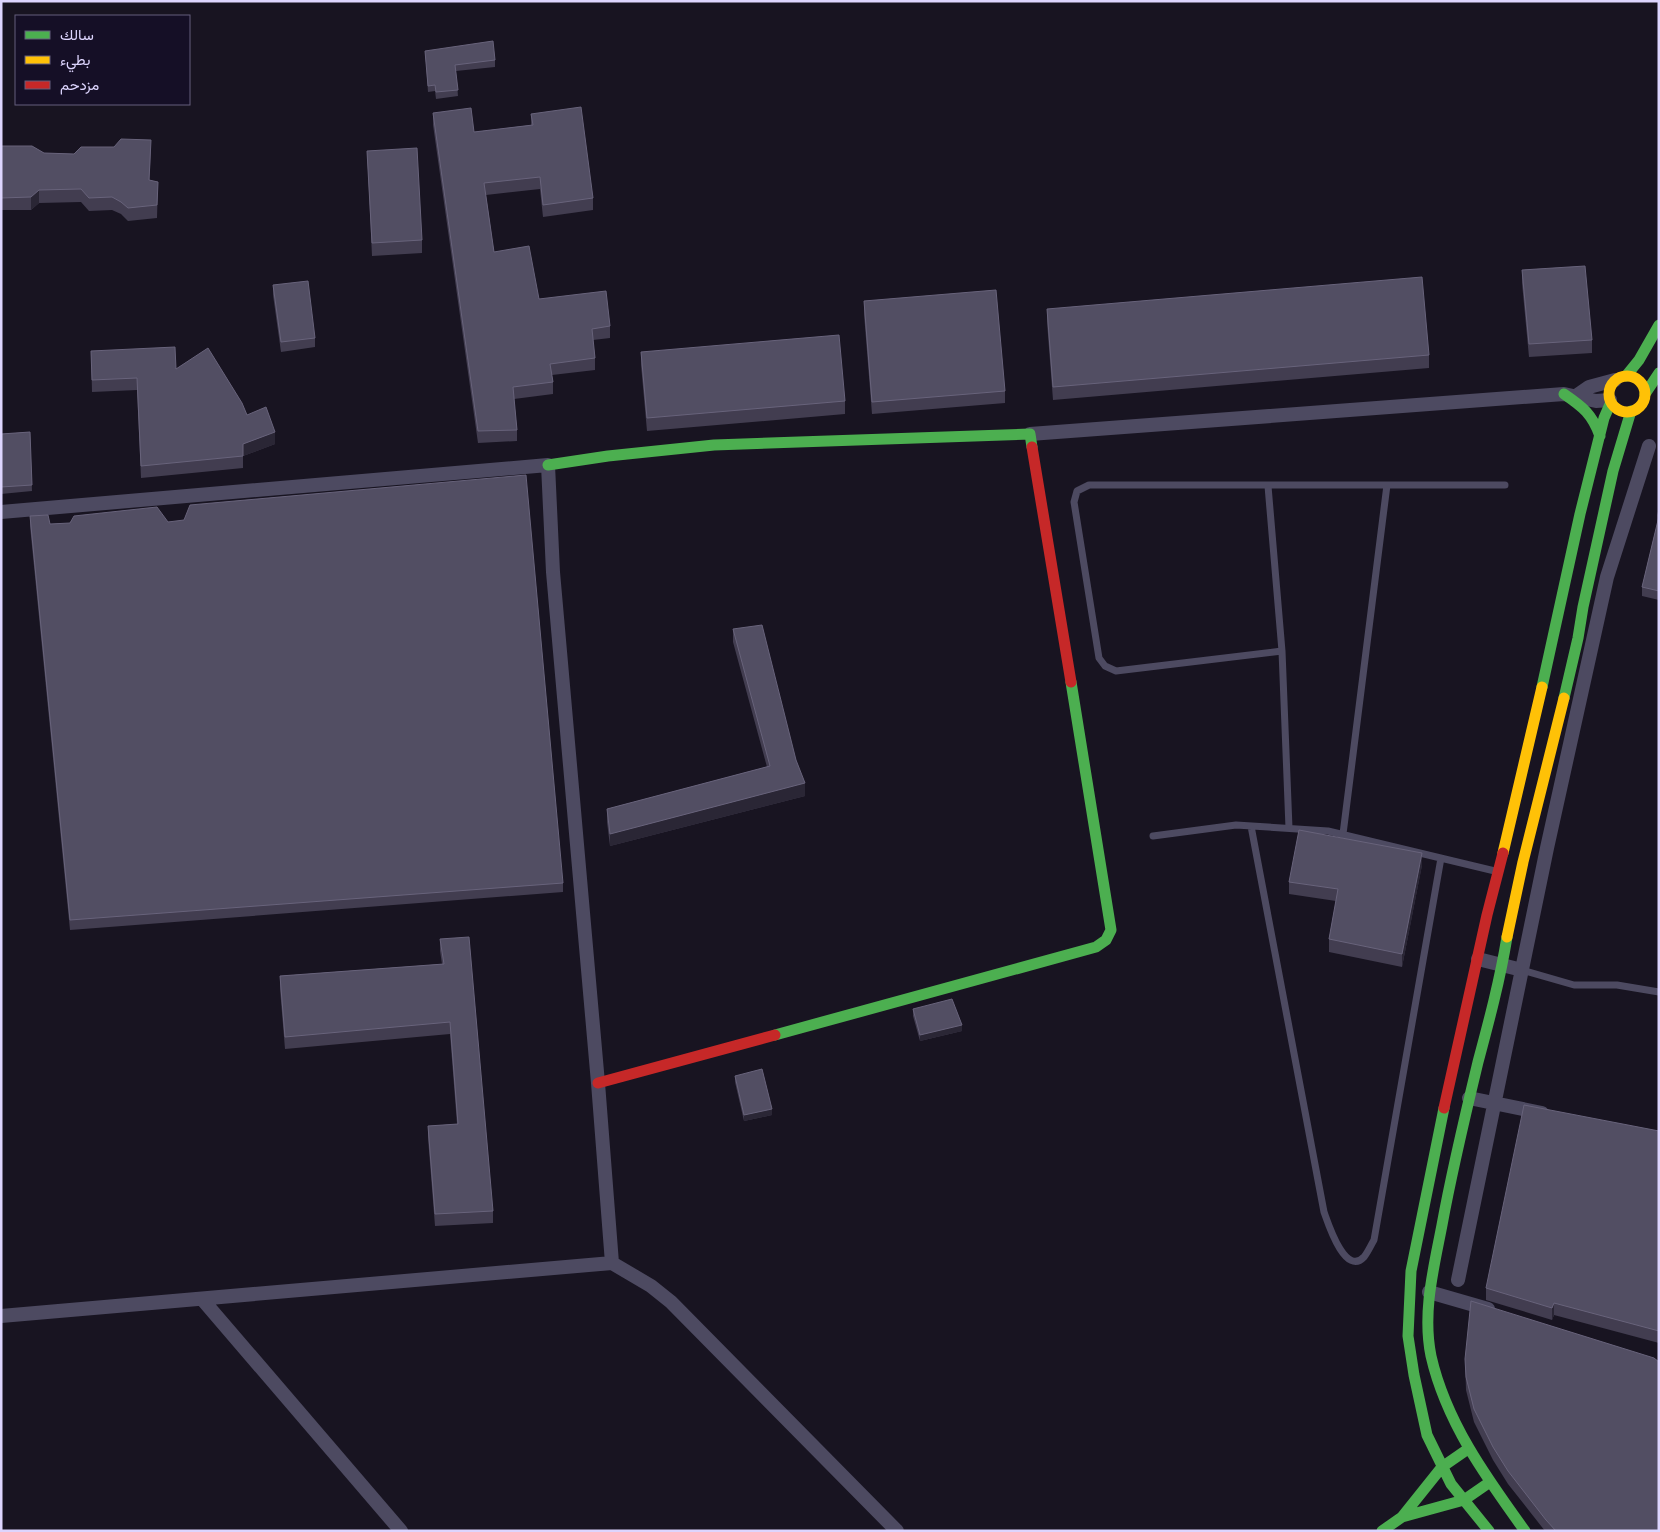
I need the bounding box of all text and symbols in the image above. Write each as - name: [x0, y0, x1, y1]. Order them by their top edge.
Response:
- legend: [15, 15, 190, 105]
- text: سالك: [60, 28, 94, 43]
- text: بطيء: [60, 53, 90, 73]
- text: مزدحم: [60, 78, 99, 95]

